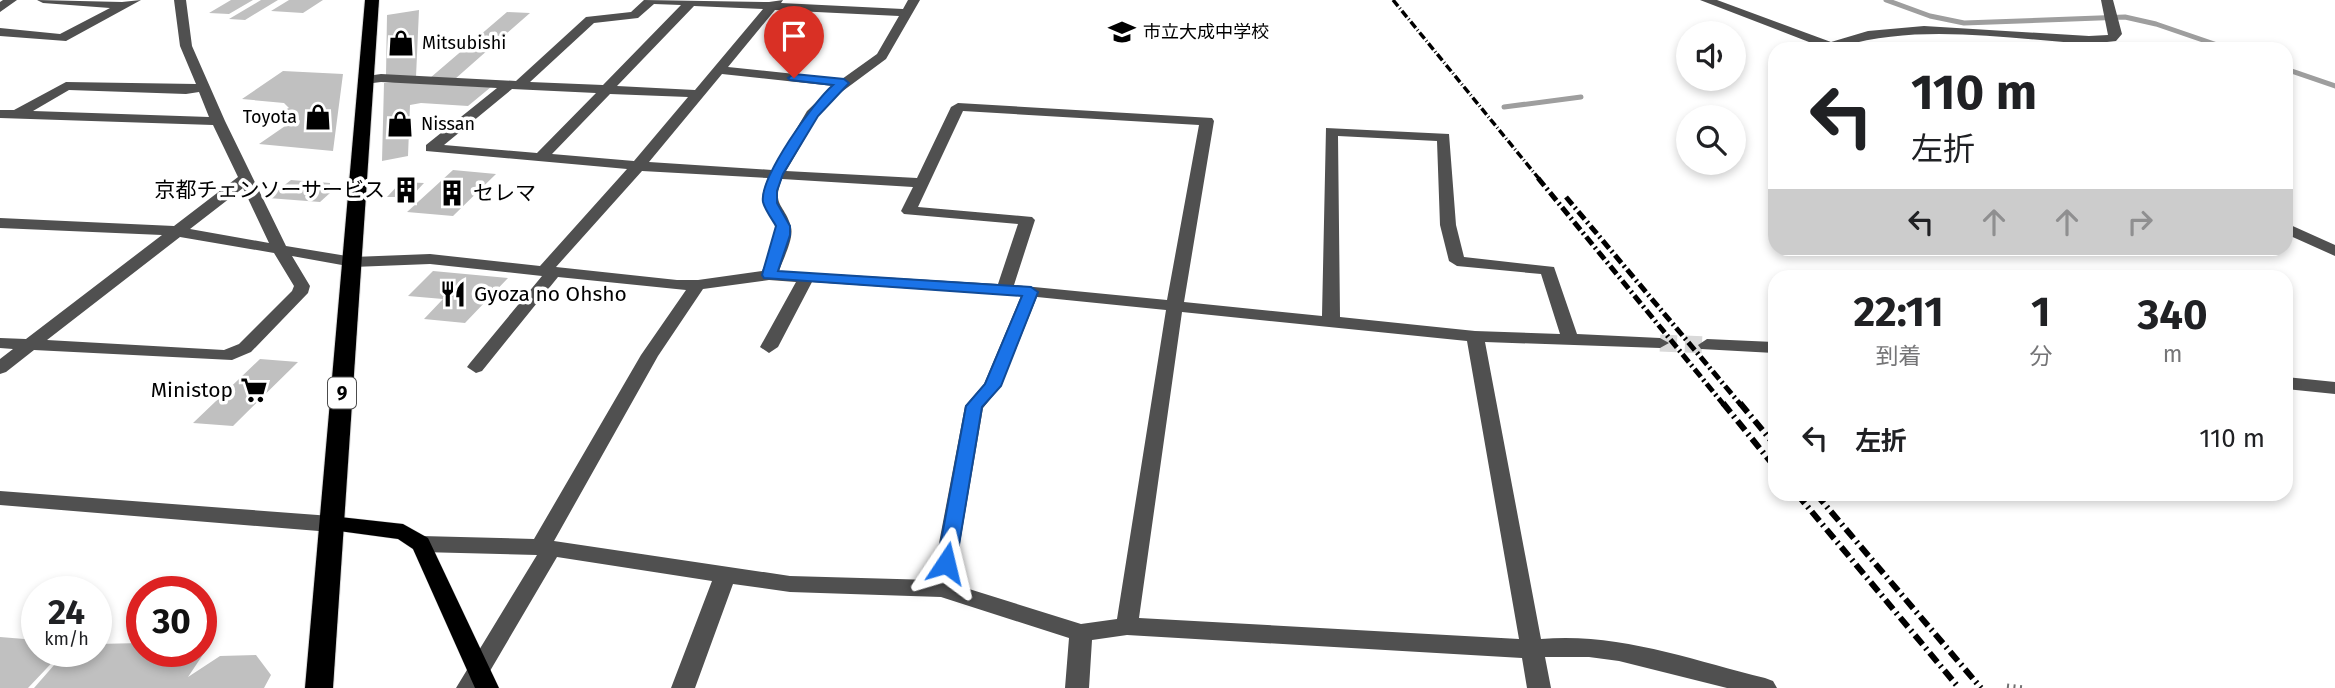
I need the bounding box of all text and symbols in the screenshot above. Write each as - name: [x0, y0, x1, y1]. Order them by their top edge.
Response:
- pin: [764, 6, 824, 78]
- icon: arrive: [775, 17, 813, 55]
- school or university icon: 市立大成中学校: [1107, 17, 1137, 47]
- place label: 市立大成中学校: [1143, 21, 1269, 43]
- map controls: [1676, 21, 1746, 175]
- button: sound: [1676, 21, 1746, 91]
- shop icon: Mitsubishi: [386, 28, 416, 58]
- place label: Mitsubishi: [422, 32, 506, 54]
- text: 110 m: [1911, 63, 2037, 122]
- icon: left: [1796, 70, 1887, 161]
- shop icon: Toyota: [303, 102, 333, 132]
- button: search: [1676, 105, 1746, 175]
- place label: Toyota: [243, 106, 297, 128]
- shop icon: Nissan: [385, 109, 415, 139]
- place label: Nissan: [421, 113, 475, 135]
- text: 左折: [1911, 130, 1975, 168]
- building icon: 京都チェンソーサービス: [391, 175, 421, 205]
- place label: 京都チェンソーサービス: [154, 177, 385, 203]
- building icon: セレマ: [437, 178, 467, 208]
- place label: セレマ: [473, 180, 536, 206]
- icon: left: [1902, 203, 1940, 241]
- icon: ahead: [1975, 203, 2013, 241]
- icon: ahead: [2048, 203, 2086, 241]
- icon: right: [2121, 203, 2159, 241]
- restaurant icon: Gyoza no Ohsho: [438, 279, 468, 309]
- place label: Gyoza no Ohsho: [474, 281, 627, 307]
- text: 22:11: [1853, 287, 1944, 337]
- text: 1: [2031, 287, 2050, 337]
- text: 340: [2138, 290, 2208, 340]
- text: m: [2163, 340, 2182, 368]
- text: 到着: [1876, 342, 1922, 370]
- text: 分: [2029, 342, 2052, 370]
- supermarket icon: Ministop: [239, 375, 269, 405]
- place label: Ministop: [151, 377, 233, 403]
- road number: 9: [328, 378, 356, 408]
- icon: left: [1796, 419, 1834, 457]
- text: 110 m: [2199, 423, 2265, 454]
- text: 左折: [1855, 426, 1907, 457]
- position arrow: [909, 526, 983, 600]
- speed limit sign: 30: [126, 576, 217, 667]
- text: 24: [48, 591, 85, 633]
- text: km/h: [44, 628, 89, 650]

